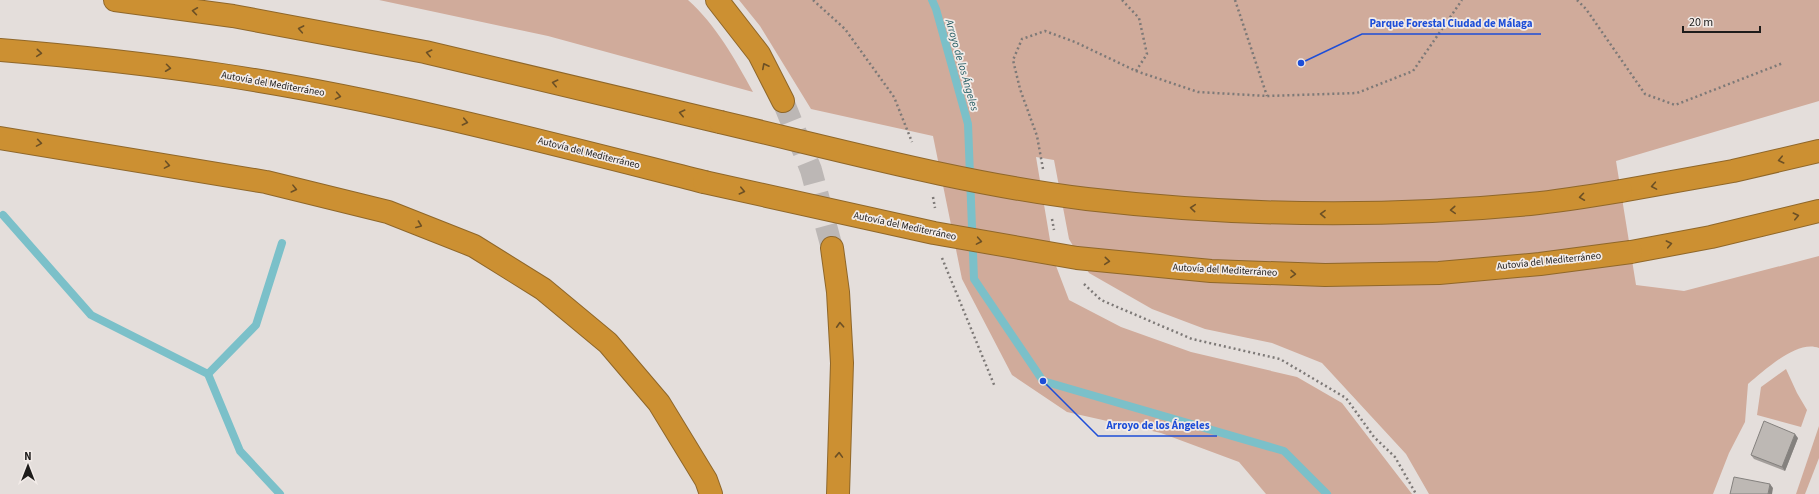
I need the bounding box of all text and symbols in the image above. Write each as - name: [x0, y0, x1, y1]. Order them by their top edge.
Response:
- one-way arrow: [191, 7, 198, 16]
- scale bar: [1683, 8, 1760, 34]
- callout: Parque Forestal Ciudad de Málaga: [1362, 11, 1541, 34]
- text: 20 m: [1689, 14, 1713, 31]
- text: Parque Forestal Ciudad de Málaga: [1369, 16, 1533, 31]
- water label: Arroyo de los Ángeles: [941, 17, 982, 113]
- one-way arrow: [298, 25, 304, 34]
- one-way arrow: [36, 48, 42, 57]
- one-way arrow: [425, 50, 432, 58]
- one-way arrow: [165, 63, 171, 72]
- one-way arrow: [763, 63, 770, 70]
- street label: Autovía del Mediterráneo: [220, 68, 326, 100]
- one-way arrow: [552, 79, 559, 88]
- one-way arrow: [335, 91, 341, 99]
- one-way arrow: [678, 109, 685, 118]
- one-way arrow: [462, 118, 468, 126]
- street label: Autovía del Mediterráneo: [537, 134, 641, 172]
- one-way arrow: [35, 138, 42, 147]
- one-way arrow: [1778, 155, 1785, 164]
- one-way arrow: [164, 160, 170, 169]
- one-way arrow: [1651, 181, 1657, 189]
- one-way arrow: [291, 184, 298, 193]
- one-way arrow: [739, 186, 745, 194]
- one-way arrow: [1579, 192, 1585, 201]
- one-way arrow: [1190, 203, 1196, 212]
- one-way arrow: [1450, 205, 1456, 214]
- street label: Autovía del Mediterráneo: [852, 208, 958, 244]
- one-way arrow: [1320, 210, 1326, 218]
- one-way arrow: [1793, 213, 1799, 221]
- one-way arrow: [416, 220, 423, 228]
- one-way arrow: [976, 236, 982, 245]
- one-way arrow: [1666, 241, 1673, 249]
- street label: Autovía del Mediterráneo: [1496, 249, 1602, 273]
- one-way arrow: [1104, 256, 1110, 265]
- street label: Autovía del Mediterráneo: [1172, 260, 1278, 280]
- one-way arrow: [1290, 270, 1296, 278]
- one-way arrow: [836, 322, 845, 328]
- callout: Arroyo de los Ángeles: [1098, 413, 1217, 436]
- text: Arroyo de los Ángeles: [1105, 418, 1210, 433]
- north arrow: [8, 446, 48, 486]
- text: N: [24, 449, 32, 464]
- one-way arrow: [835, 452, 844, 458]

